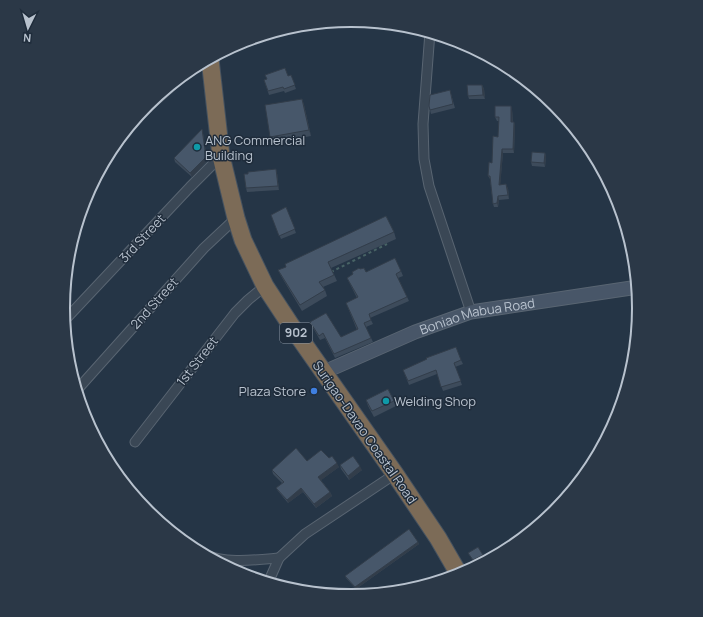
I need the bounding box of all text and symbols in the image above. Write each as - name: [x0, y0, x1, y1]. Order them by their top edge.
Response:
- north arrow: [8, 8, 48, 48]
- text: N: [22, 31, 32, 46]
- place label: ANG Commercial Building: [205, 131, 305, 164]
- marker: ANG Commercial Building: [192, 142, 202, 152]
- street label: 3rd Street: [115, 210, 169, 266]
- street label: 2nd Street: [126, 273, 182, 333]
- street label: Boniao Mabua Road: [417, 294, 536, 339]
- road number: 902: [280, 323, 312, 343]
- street label: 1st Street: [172, 333, 222, 389]
- street label: Surigao-Davao Coastal Road: [309, 357, 421, 507]
- place label: Plaza Store: [239, 382, 306, 400]
- marker: Plaza Store: [309, 386, 319, 396]
- place label: Welding Shop: [394, 392, 476, 410]
- marker: Welding Shop: [381, 396, 391, 406]

